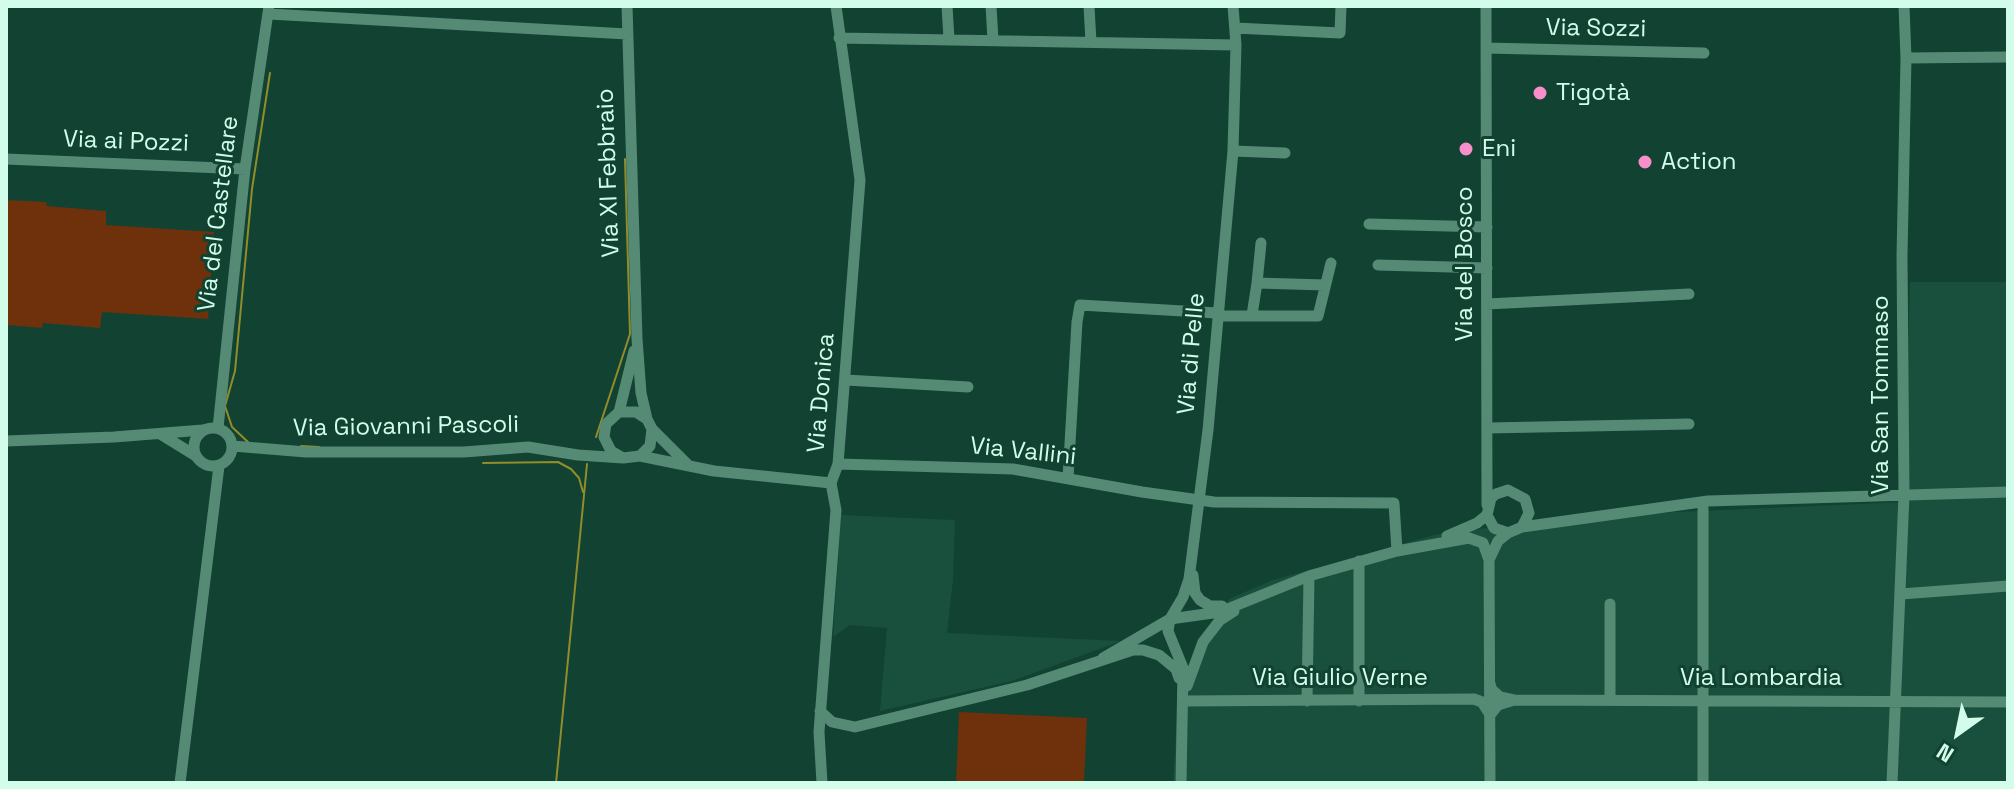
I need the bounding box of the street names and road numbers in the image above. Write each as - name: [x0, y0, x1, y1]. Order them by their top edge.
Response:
- street label: Via Sozzi: [1545, 14, 1647, 44]
- street label: Via XI Febbraio: [592, 88, 626, 258]
- street label: Via del Castellare: [193, 114, 245, 314]
- street label: Via ai Pozzi: [63, 125, 189, 159]
- street label: Via del Bosco: [1451, 187, 1479, 341]
- street label: Via di Pelle: [1172, 292, 1212, 416]
- street label: Via San Tommaso: [1867, 295, 1895, 495]
- street label: Via Donica: [802, 332, 842, 454]
- street label: Via Giovanni Pascoli: [293, 411, 519, 443]
- street label: Via Vallini: [968, 432, 1078, 472]
- street label: Via Giulio Verne: [1252, 664, 1428, 692]
- street label: Via Lombardia: [1680, 664, 1842, 692]

